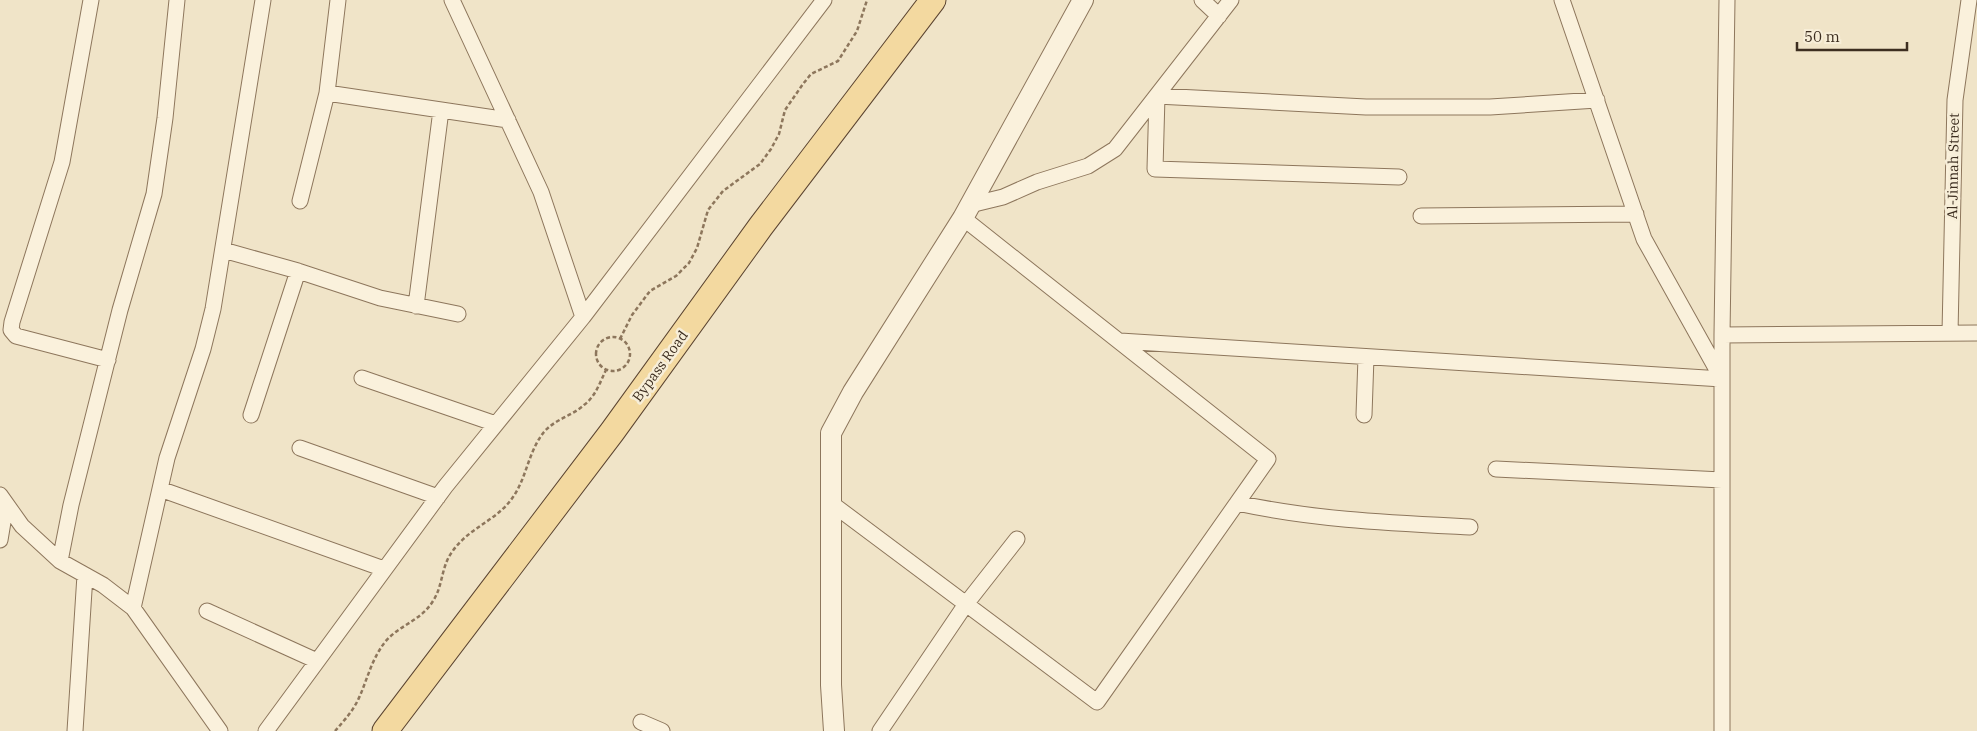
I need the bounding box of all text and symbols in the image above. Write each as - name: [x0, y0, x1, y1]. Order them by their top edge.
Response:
- scale bar: [1797, 20, 1907, 52]
- text: 50 m: [1804, 27, 1840, 46]
- street label: Al-Jinnah Street: [1943, 113, 1963, 219]
- street label: Bypass Road: [628, 327, 692, 405]

